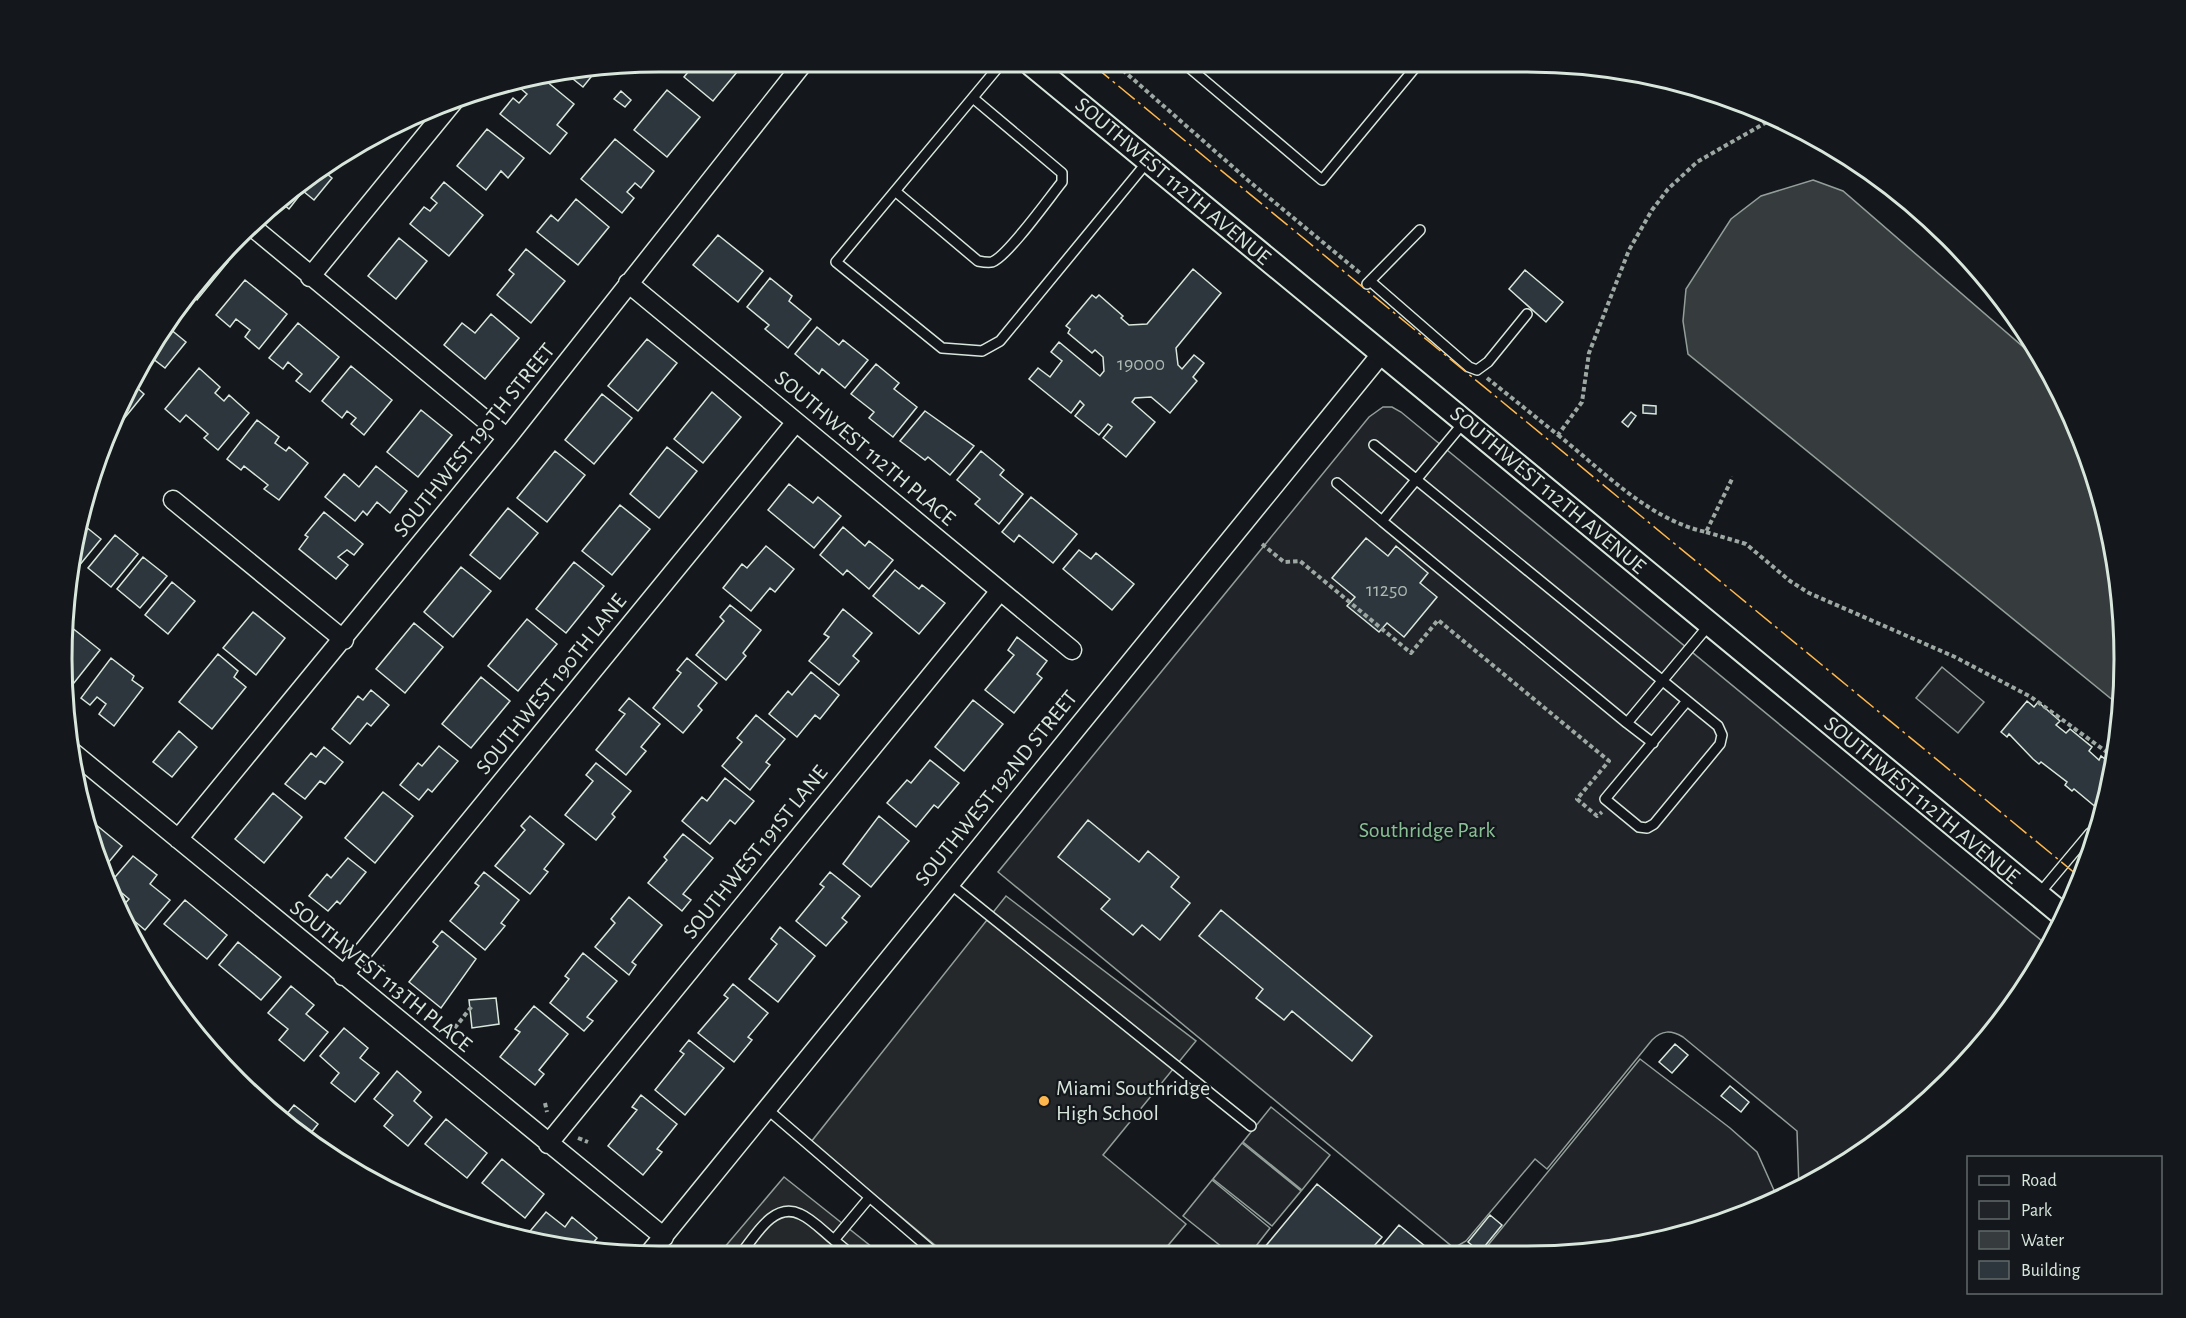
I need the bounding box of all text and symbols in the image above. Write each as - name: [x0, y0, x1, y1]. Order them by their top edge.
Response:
- street label: SOUTHWEST 112TH AVENUE: [1071, 93, 1275, 269]
- street label: SOUTHWEST 190TH STREET: [389, 339, 559, 541]
- house number: 19000: [1117, 354, 1165, 374]
- street label: SOUTHWEST 112TH PLACE: [771, 366, 960, 530]
- street label: SOUTHWEST 112TH AVENUE: [1446, 402, 1650, 578]
- house number: 11250: [1366, 580, 1408, 600]
- street label: SOUTHWEST 190TH LANE: [472, 589, 631, 778]
- street label: SOUTHWEST 192ND STREET: [911, 686, 1081, 890]
- street label: SOUTHWEST 112TH AVENUE: [1820, 712, 2024, 888]
- street label: SOUTHWEST 191ST LANE: [679, 761, 832, 943]
- park label: Southridge Park: [1359, 819, 1495, 841]
- street label: SOUTHWEST 113TH PLACE: [286, 896, 476, 1056]
- place label: Miami Southridge High School: [1056, 1077, 1210, 1124]
- marker: Miami Southridge High School: [1037, 1094, 1051, 1108]
- legend: [1967, 1156, 2162, 1294]
- text: Road: [2021, 1172, 2057, 1190]
- text: Park: [2021, 1202, 2053, 1220]
- text: Water: [2021, 1232, 2064, 1250]
- text: Building: [2021, 1262, 2081, 1280]

